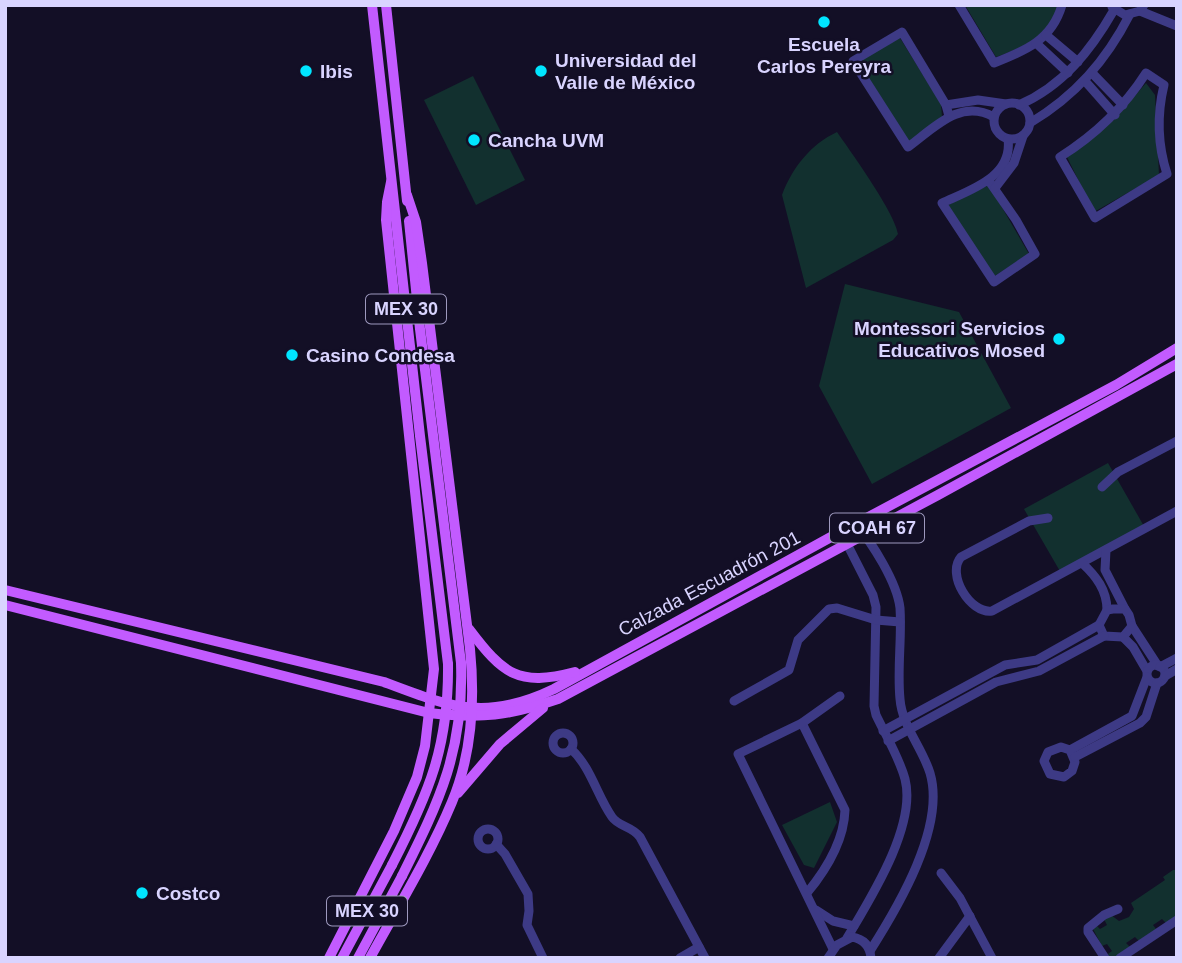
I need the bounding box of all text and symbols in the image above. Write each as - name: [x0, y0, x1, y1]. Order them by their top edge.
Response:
- marker: Escuela Carlos Pereyra: [816, 14, 832, 30]
- place label: Escuela Carlos Pereyra: [757, 34, 891, 77]
- place label: Universidad del Valle de México: [555, 50, 697, 93]
- place label: Ibis: [320, 61, 353, 82]
- marker: Ibis: [298, 63, 314, 79]
- marker: Universidad del Valle de México: [533, 63, 549, 79]
- place label: Cancha UVM: [488, 130, 604, 151]
- marker: Cancha UVM: [466, 132, 482, 148]
- road number: MEX 30: [366, 295, 446, 324]
- place label: Montessori Servicios Educativos Mosed: [854, 318, 1045, 361]
- marker: Montessori Servicios Educativos Mosed: [1051, 331, 1067, 347]
- place label: Casino Condesa: [306, 345, 455, 366]
- marker: Casino Condesa: [284, 347, 300, 363]
- road number: COAH 67: [830, 514, 924, 542]
- street label: Calzada Escuadrón 201: [615, 527, 804, 640]
- place label: Costco: [156, 883, 220, 904]
- marker: Costco: [134, 885, 150, 901]
- road number: MEX 30: [327, 896, 407, 926]

